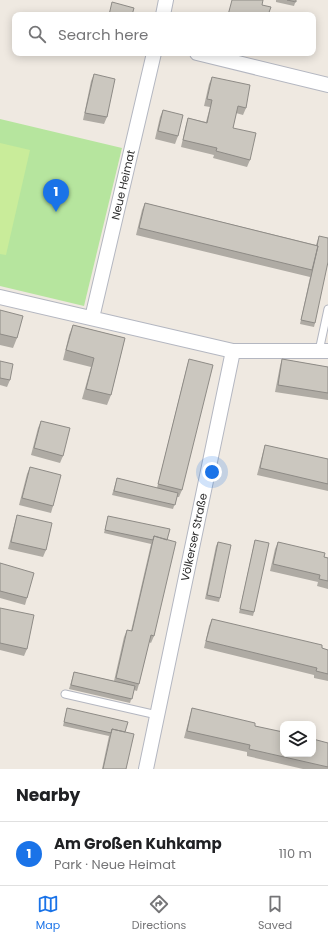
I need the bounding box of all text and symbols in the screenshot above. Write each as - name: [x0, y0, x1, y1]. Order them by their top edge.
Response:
- search box: [12, 12, 316, 56]
- icon: search: [26, 23, 48, 45]
- text: Search here: [58, 24, 148, 45]
- street label: Neue Heimat: [107, 148, 139, 222]
- pin: 1: [43, 179, 69, 212]
- your location: [202, 462, 222, 482]
- street label: Völkerser Straße: [177, 491, 211, 583]
- map controls: [280, 721, 316, 757]
- button: layers: [280, 721, 316, 757]
- text: Nearby: [16, 783, 80, 807]
- text: Am Großen Kuhkamp: [54, 833, 222, 854]
- text: 1: [27, 844, 31, 863]
- text: 110 m: [279, 844, 312, 863]
- text: Park · Neue Heimat: [54, 855, 176, 874]
- tab: Map: [36, 893, 60, 934]
- tab: Directions: [132, 893, 186, 934]
- tab: Saved: [258, 893, 292, 934]

